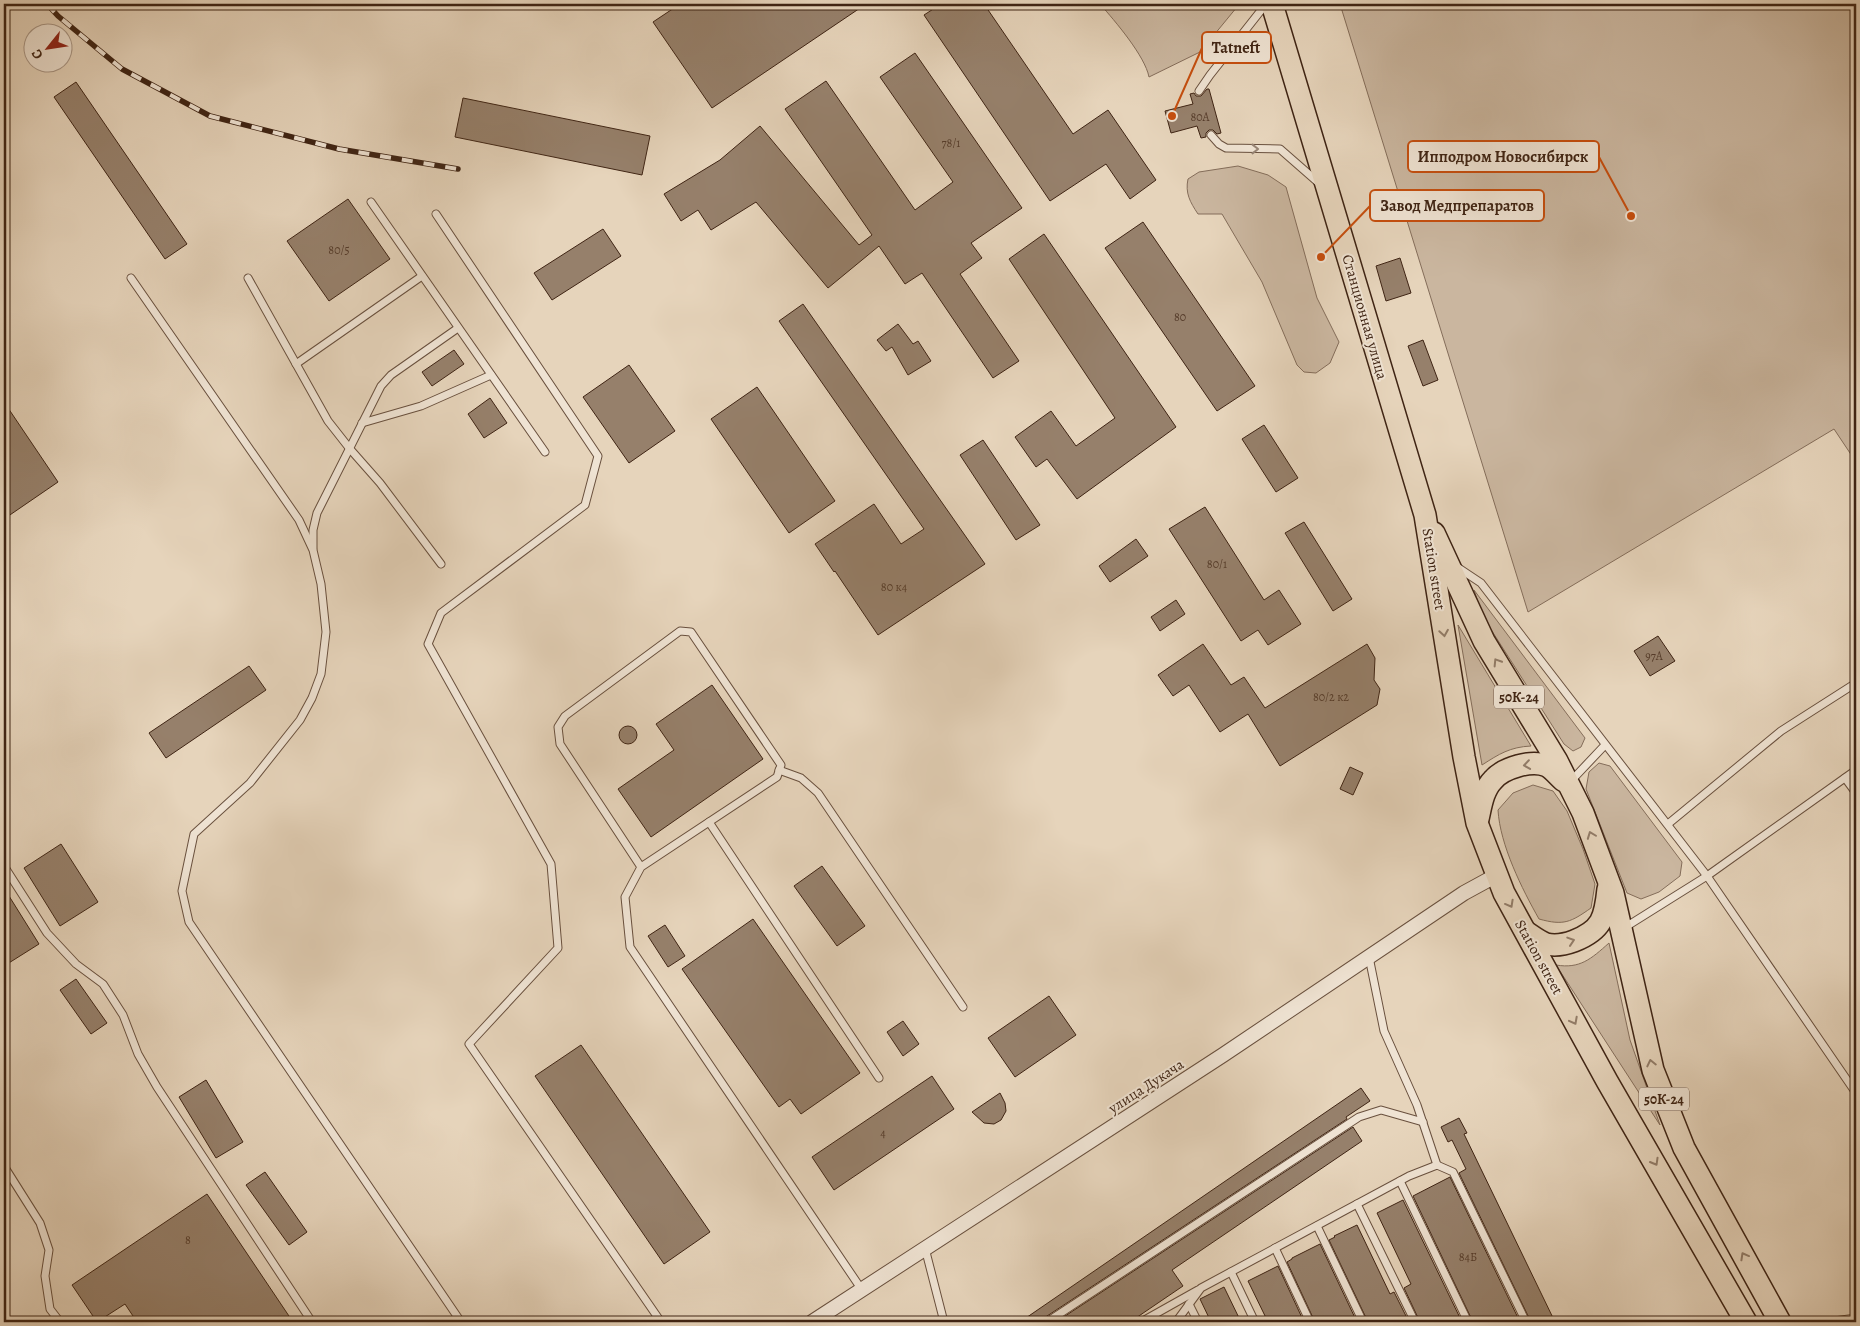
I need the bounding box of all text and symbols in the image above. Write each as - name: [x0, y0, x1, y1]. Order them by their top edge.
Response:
- north arrow: [22, 22, 72, 72]
- callout: Tatneft: [1202, 32, 1271, 63]
- text: Tatneft: [1212, 37, 1261, 59]
- text: С: [27, 45, 48, 63]
- house number: 80А: [1190, 109, 1211, 125]
- house number: 78/1: [942, 135, 960, 151]
- callout: Ипподром Новосибирск: [1408, 141, 1599, 172]
- one-way arrow: [1251, 143, 1259, 154]
- text: Ипподром Новосибирск: [1418, 146, 1589, 168]
- callout: Завод Медпрепаратов: [1370, 190, 1544, 221]
- text: Завод Медпрепаратов: [1380, 195, 1534, 217]
- house number: 80/5: [328, 242, 350, 258]
- street label: Станционная улица: [1338, 252, 1392, 382]
- house number: 80: [1174, 309, 1186, 325]
- street label: Station street: [1418, 527, 1450, 611]
- house number: 80/1: [1207, 556, 1227, 572]
- house number: 80 к4: [881, 579, 908, 595]
- one-way arrow: [1438, 629, 1449, 637]
- house number: 97А: [1645, 648, 1664, 664]
- one-way arrow: [1493, 658, 1503, 667]
- road number: 50К-24: [1494, 686, 1544, 709]
- house number: 80/2 к2: [1313, 689, 1349, 705]
- one-way arrow: [1522, 759, 1530, 770]
- one-way arrow: [1587, 831, 1597, 840]
- one-way arrow: [1504, 899, 1514, 908]
- street label: Station street: [1510, 916, 1568, 998]
- one-way arrow: [1566, 937, 1574, 947]
- one-way arrow: [1568, 1015, 1578, 1024]
- street label: улица Дукача: [1104, 1054, 1188, 1118]
- one-way arrow: [1646, 1058, 1657, 1067]
- road number: 50К-24: [1639, 1088, 1689, 1110]
- house number: 4: [880, 1125, 886, 1141]
- one-way arrow: [1648, 1157, 1658, 1166]
- house number: 8: [185, 1232, 191, 1248]
- house number: 84Б: [1459, 1249, 1477, 1265]
- one-way arrow: [1740, 1253, 1750, 1262]

